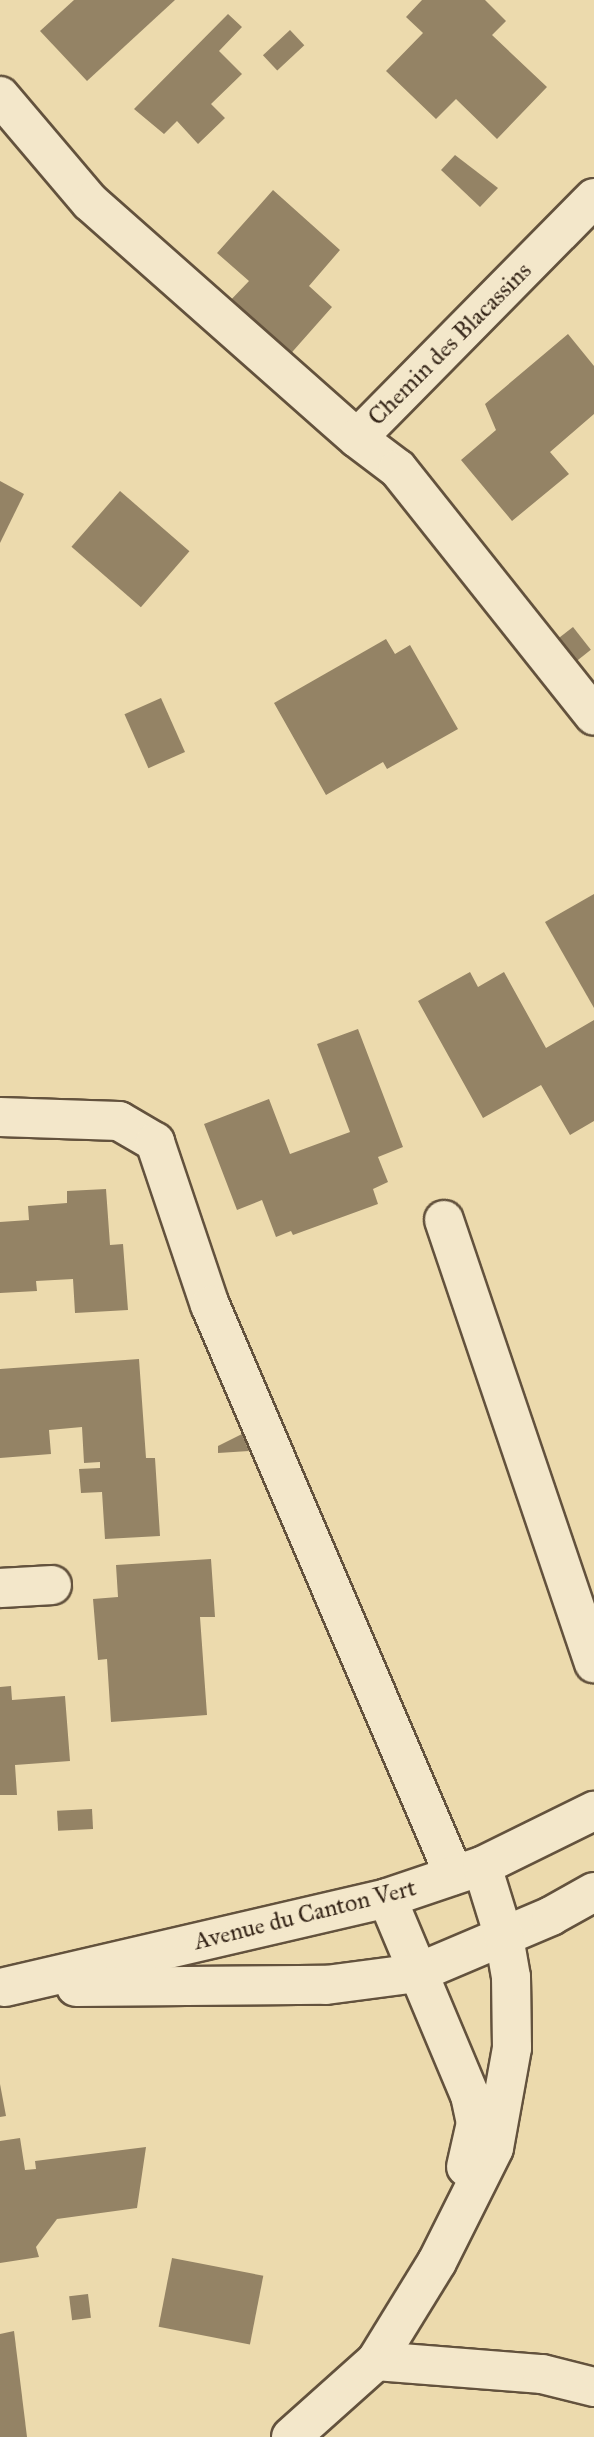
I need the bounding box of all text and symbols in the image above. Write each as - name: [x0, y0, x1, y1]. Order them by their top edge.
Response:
- street label: Chemin des Blacassins: [362, 256, 538, 432]
- street label: Avenue du Canton Vert: [191, 1873, 419, 1957]

